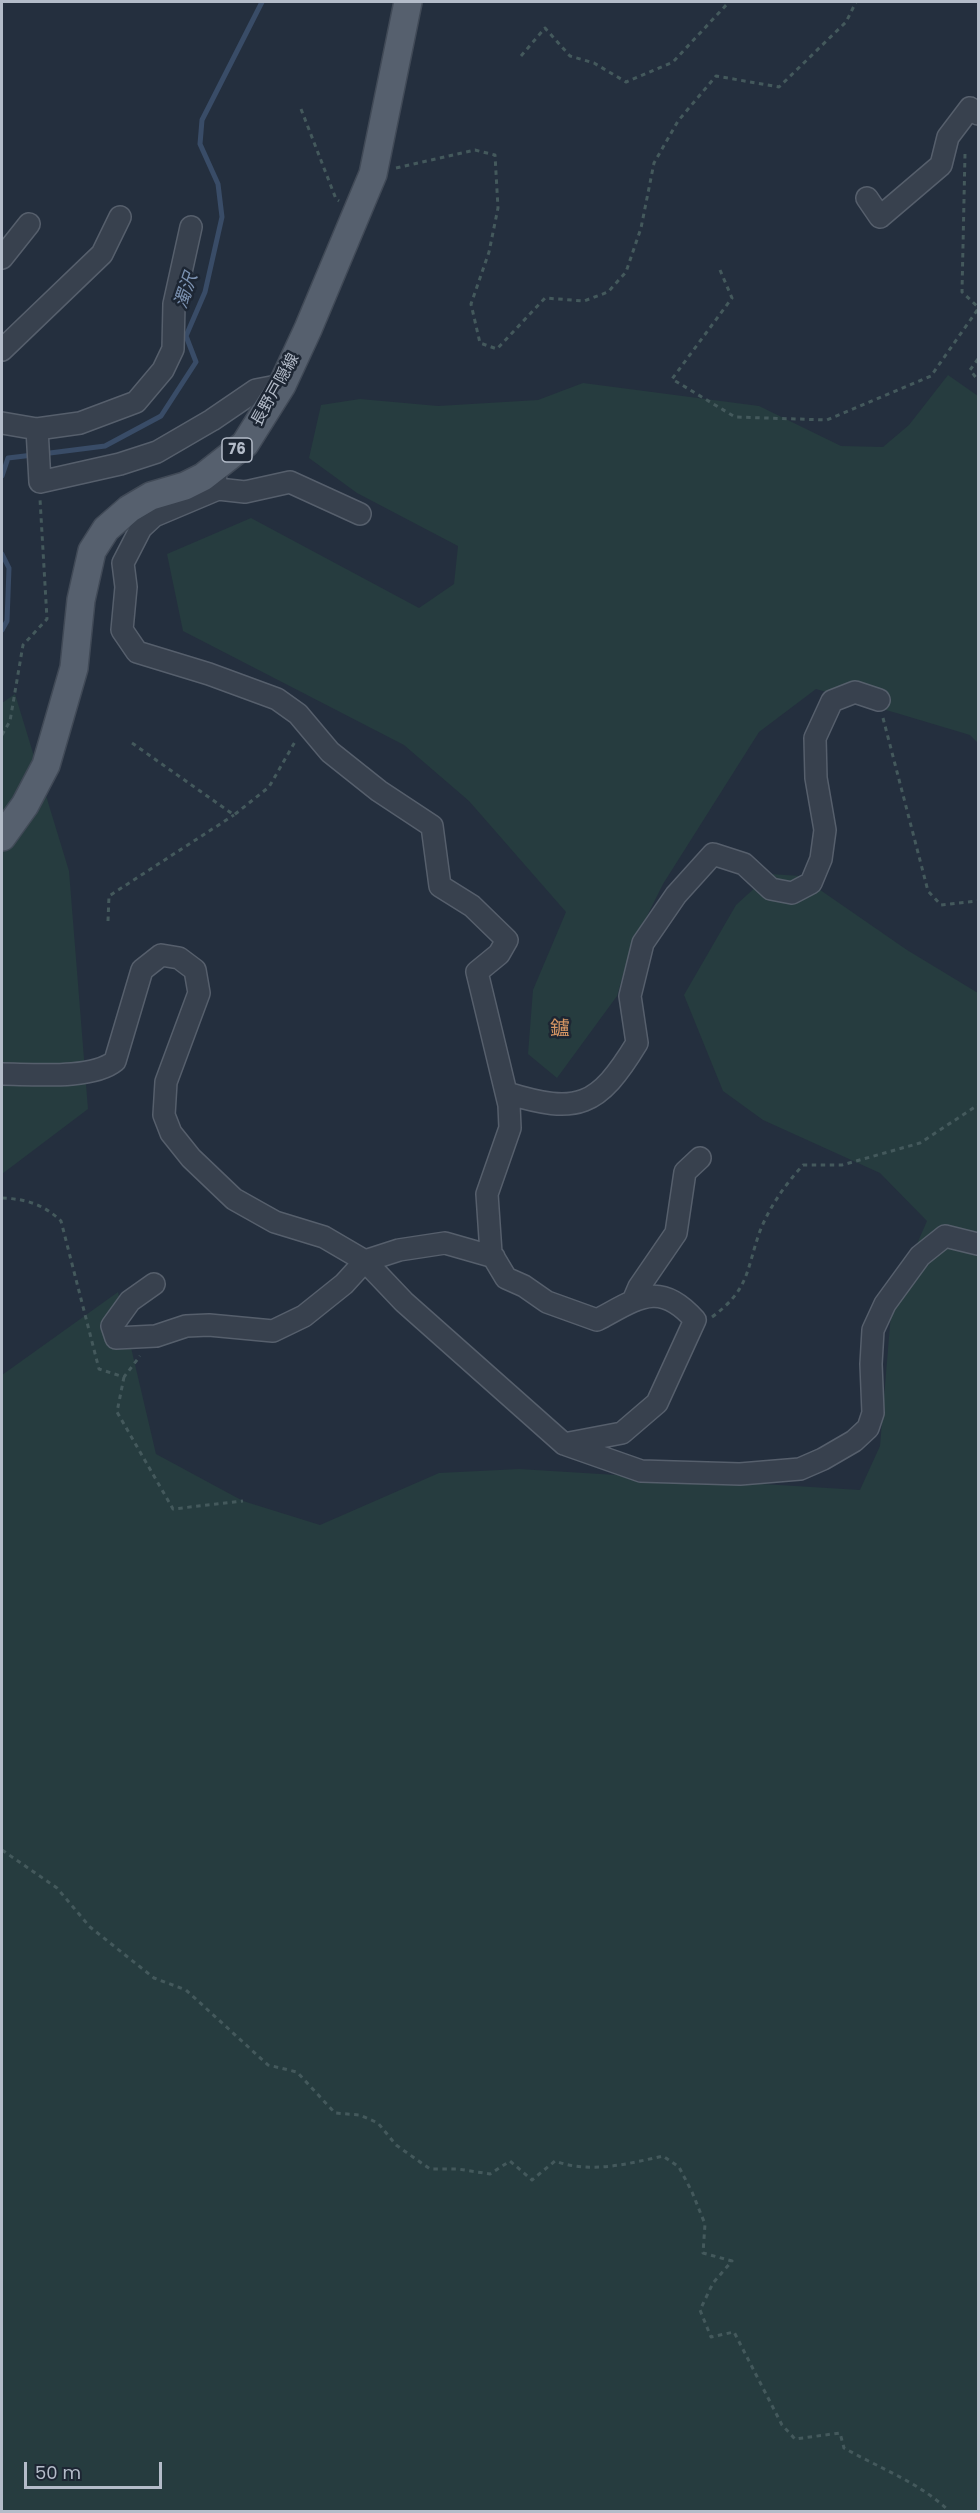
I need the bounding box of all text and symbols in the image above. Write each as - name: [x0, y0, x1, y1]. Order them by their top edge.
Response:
- water label: 濁沢: [171, 270, 203, 312]
- street label: 長野戸隠線: [248, 350, 304, 430]
- road number: 76: [222, 438, 252, 462]
- district label: 鑪: [550, 1018, 570, 1042]
- scale bar: [27, 2450, 165, 2488]
- text: 50 m: [35, 2460, 81, 2485]

